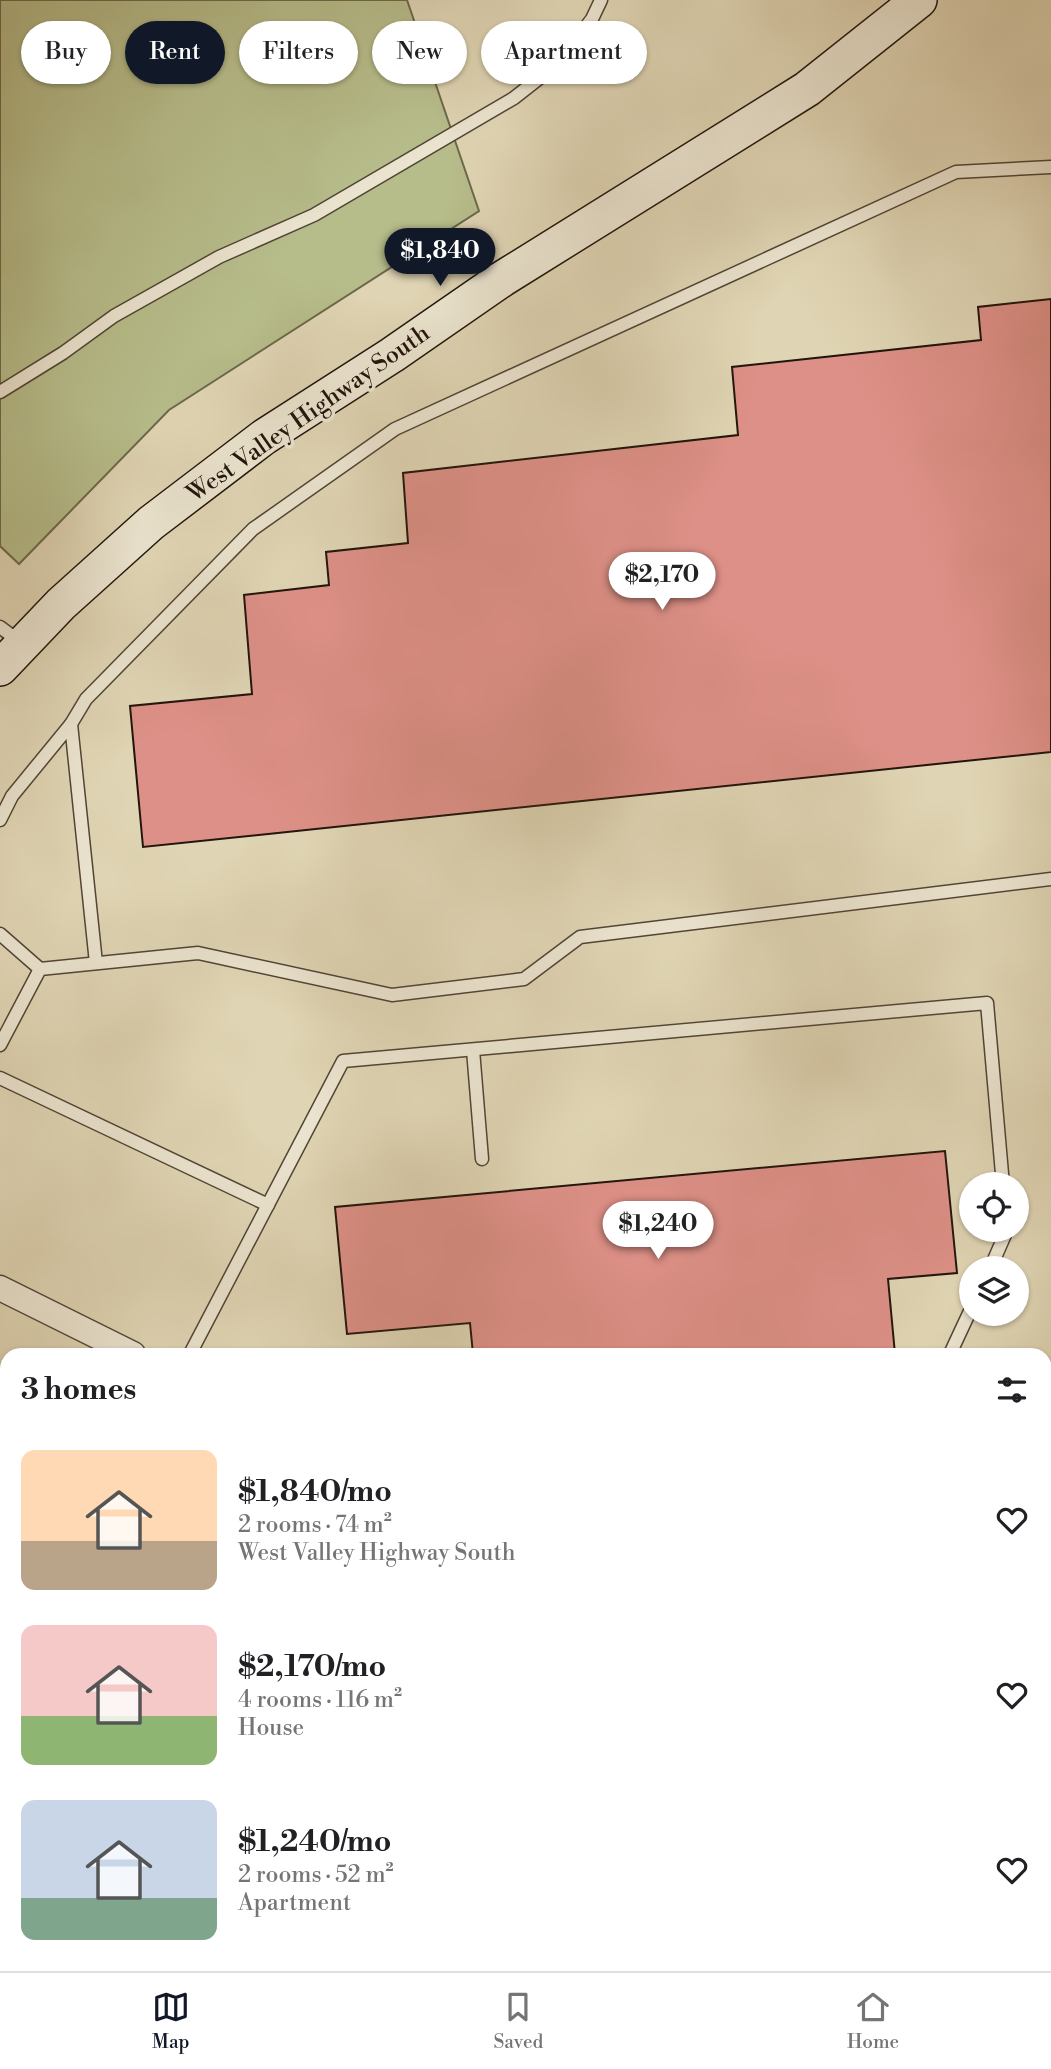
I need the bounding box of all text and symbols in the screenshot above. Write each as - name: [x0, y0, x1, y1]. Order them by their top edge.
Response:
- chip: Buy: [21, 21, 111, 84]
- chip: Rent: [125, 21, 225, 84]
- chip: Filters: [239, 21, 358, 84]
- chip: New: [372, 21, 467, 84]
- chip: Apartment: [481, 21, 647, 84]
- pin: $1,840: [383, 229, 497, 288]
- text: $1,840: [400, 237, 480, 265]
- street label: West Valley Highway South: [181, 318, 436, 510]
- pin: $2,170: [605, 552, 719, 612]
- text: $2,170: [625, 561, 699, 589]
- map controls: [959, 1172, 1029, 1326]
- button: locate: [959, 1172, 1029, 1242]
- pin: $1,240: [601, 1202, 715, 1261]
- text: $1,240: [619, 1210, 697, 1238]
- button: layers: [959, 1256, 1029, 1326]
- text: 3 homes: [21, 1371, 136, 1409]
- icon: filters: [993, 1371, 1031, 1409]
- text: $1,840/mo: [238, 1473, 392, 1511]
- icon: home: [77, 1478, 161, 1562]
- icon: heart: [993, 1501, 1031, 1539]
- text: 2 rooms · 74 m²: [238, 1511, 392, 1539]
- text: West Valley Highway South: [238, 1539, 516, 1567]
- text: $2,170/mo: [238, 1648, 386, 1686]
- icon: home: [77, 1653, 161, 1737]
- icon: heart: [993, 1676, 1031, 1714]
- text: 4 rooms · 116 m²: [238, 1686, 402, 1714]
- text: House: [238, 1714, 304, 1742]
- text: $1,240/mo: [238, 1823, 391, 1861]
- icon: home: [77, 1828, 161, 1912]
- icon: heart: [993, 1851, 1031, 1889]
- text: 2 rooms · 52 m²: [238, 1861, 394, 1889]
- text: Apartment: [238, 1889, 351, 1917]
- tab: Map: [152, 1988, 190, 2054]
- tab: Saved: [493, 1988, 543, 2054]
- tab: Home: [847, 1988, 899, 2054]

